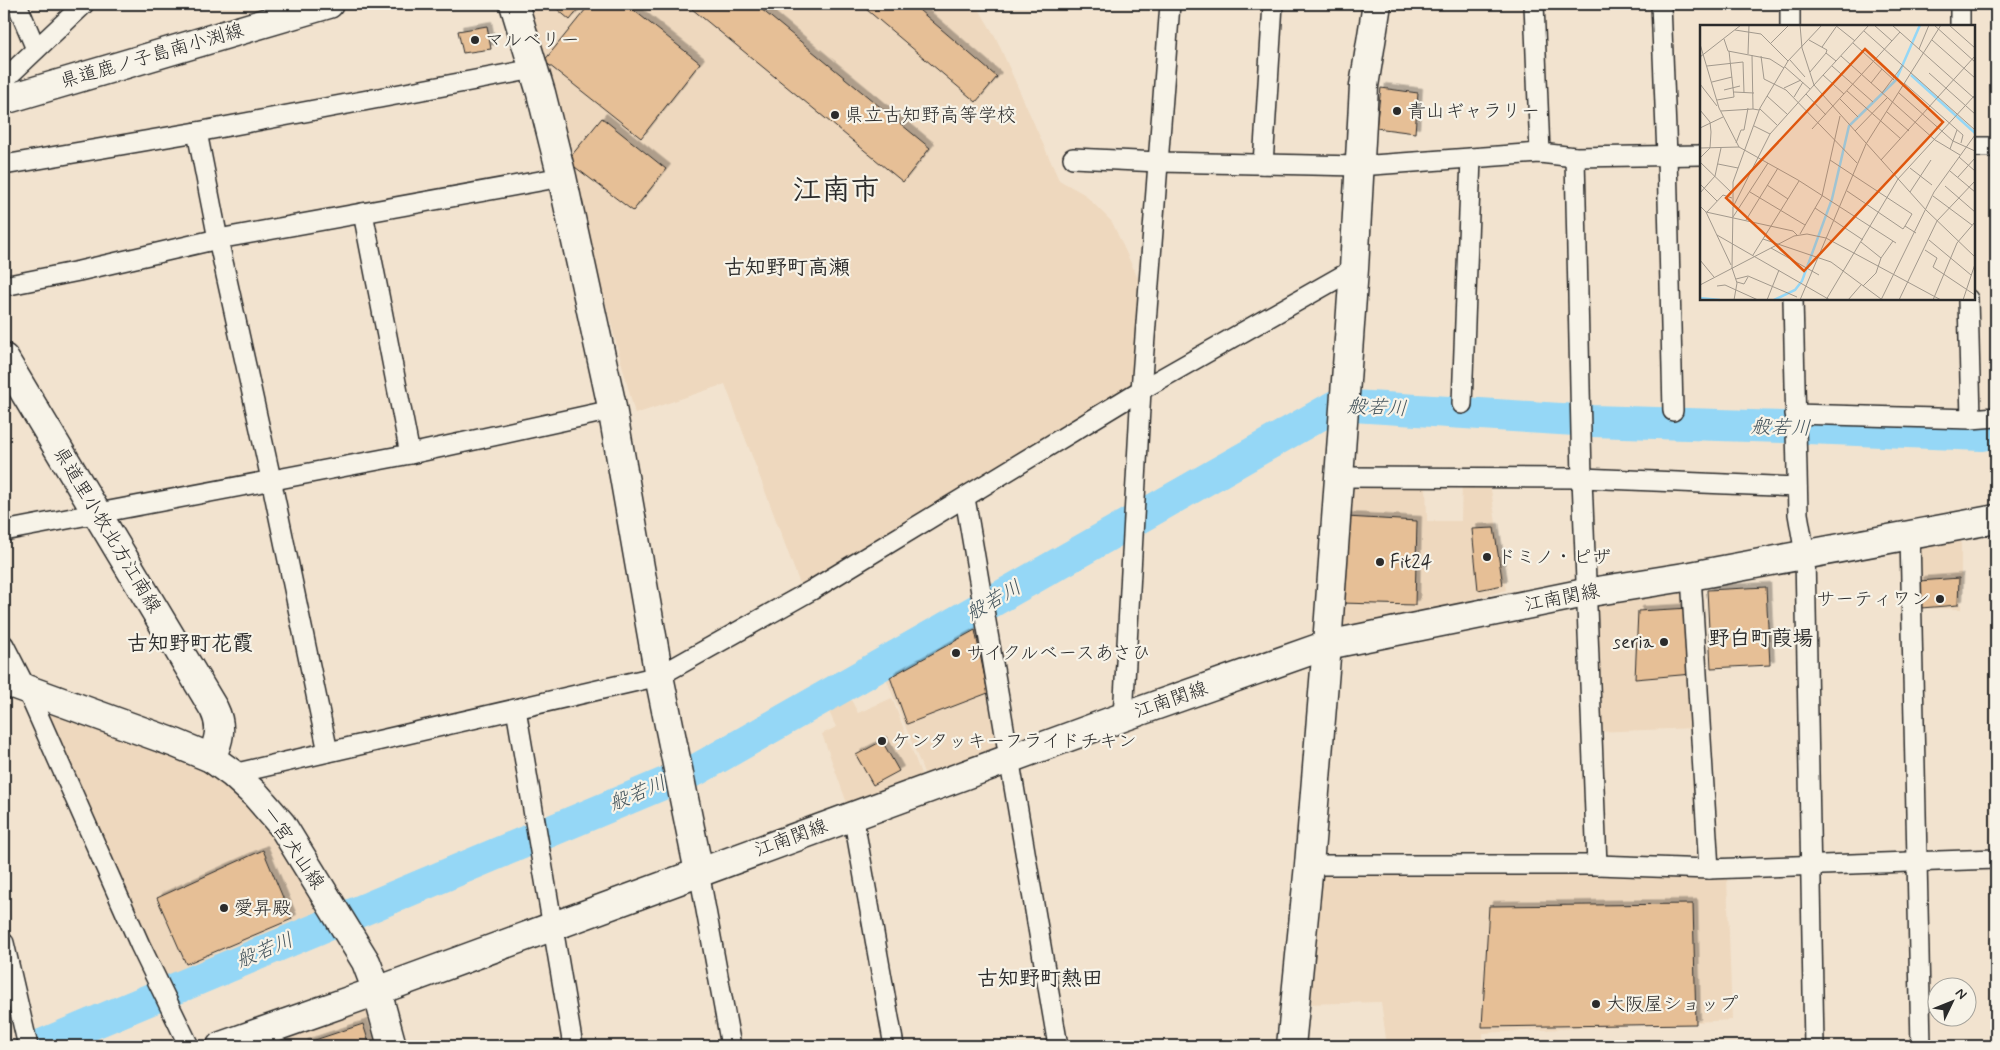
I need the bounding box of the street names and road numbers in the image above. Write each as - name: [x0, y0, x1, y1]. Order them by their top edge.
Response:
- street label: 県道鹿ノ子島南小渕線: [57, 18, 247, 94]
- street label: 県道里小牧北方江南線: [47, 442, 167, 618]
- street label: 江南関線: [1522, 578, 1602, 618]
- street label: 江南関線: [1131, 676, 1211, 724]
- street label: 一宮犬山線: [256, 802, 330, 894]
- street label: 江南関線: [751, 813, 831, 863]

